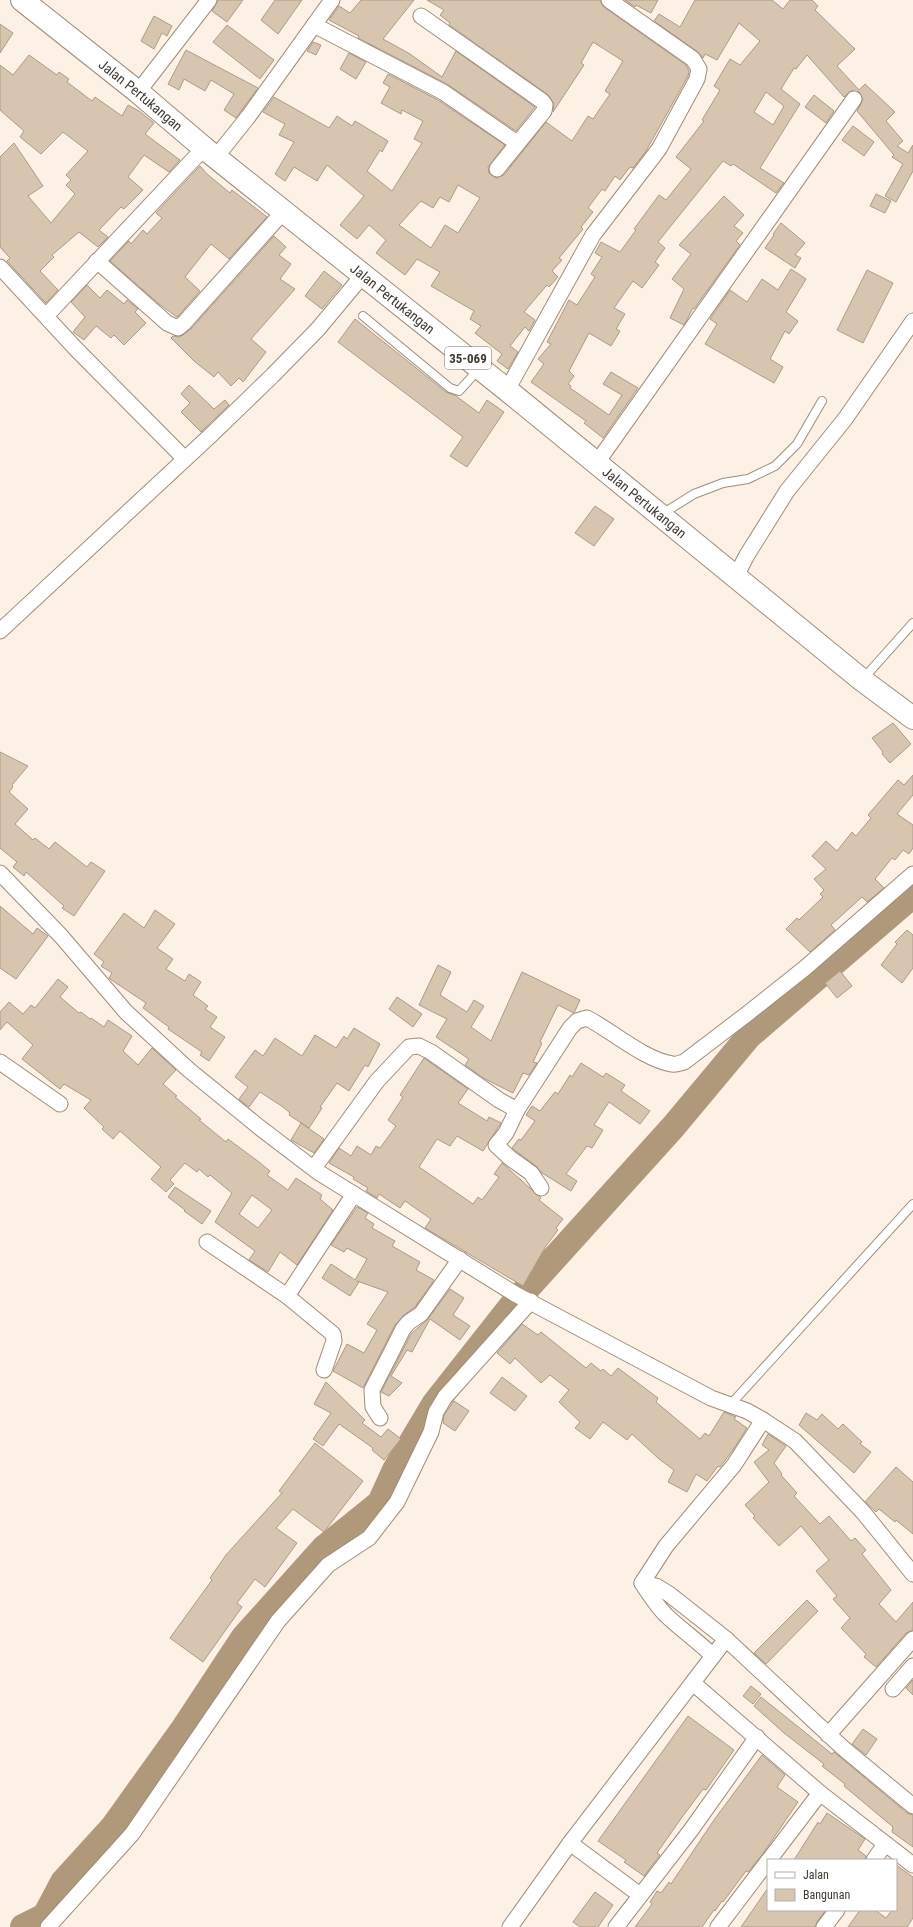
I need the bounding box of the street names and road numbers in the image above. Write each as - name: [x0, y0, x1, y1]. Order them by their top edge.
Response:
- street label: Jalan Pertukangan: [96, 56, 186, 134]
- street label: Jalan Pertukangan: [347, 260, 438, 337]
- road number: 35-069: [445, 347, 491, 369]
- street label: Jalan Pertukangan: [599, 463, 690, 541]

